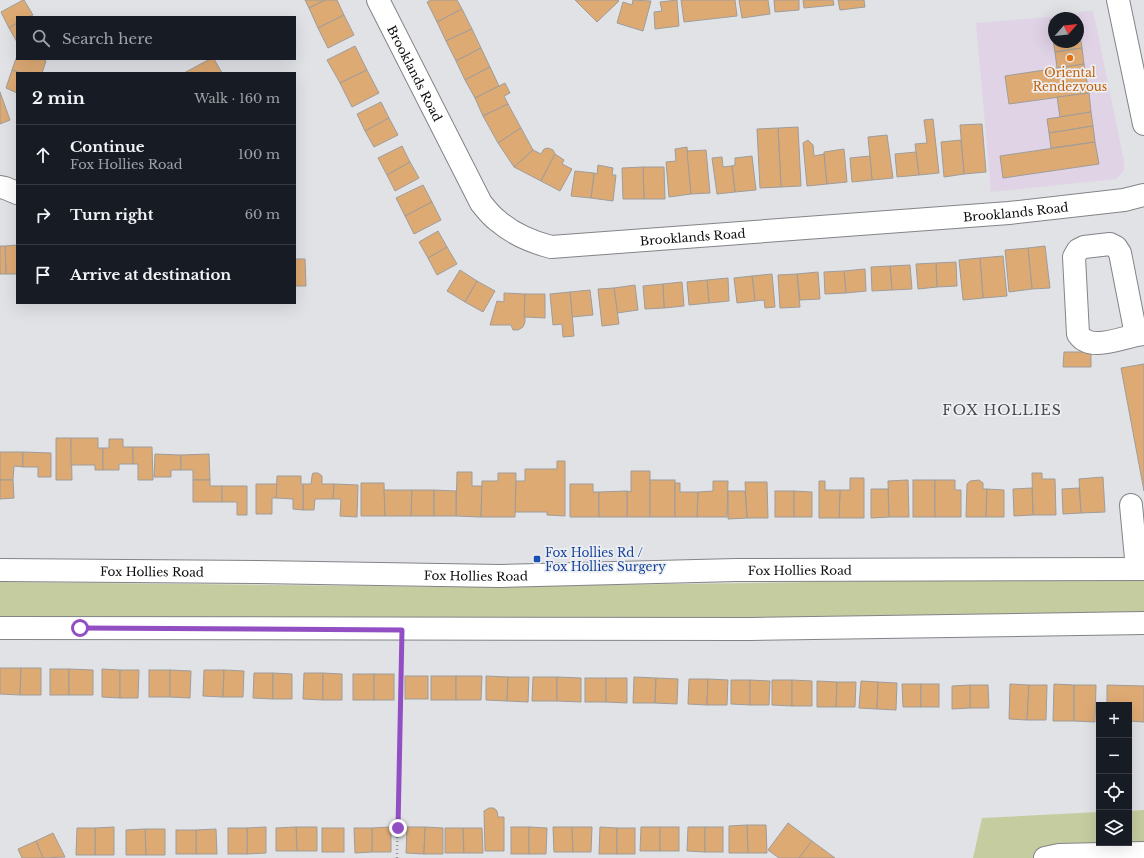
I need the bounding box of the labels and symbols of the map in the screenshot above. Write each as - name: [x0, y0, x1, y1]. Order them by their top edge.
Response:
- north arrow: [1048, 12, 1084, 48]
- street label: Brooklands Road: [384, 23, 446, 124]
- marker: Oriental Rendezvous: [1065, 53, 1075, 63]
- place label: Oriental Rendezvous: [1033, 65, 1107, 94]
- street label: Brooklands Road: [962, 199, 1069, 224]
- street label: Brooklands Road: [639, 225, 746, 248]
- district label: FOX HOLLIES: [942, 401, 1062, 419]
- place label: Fox Hollies Rd / Fox Hollies Surgery: [545, 545, 666, 574]
- marker: Fox Hollies Rd / Fox Hollies Surgery: [532, 554, 542, 564]
- street label: Fox Hollies Road: [748, 562, 852, 577]
- street label: Fox Hollies Road: [100, 563, 204, 579]
- street label: Fox Hollies Road: [424, 567, 528, 584]
- route start: [71, 619, 89, 637]
- route end: [389, 819, 407, 837]

